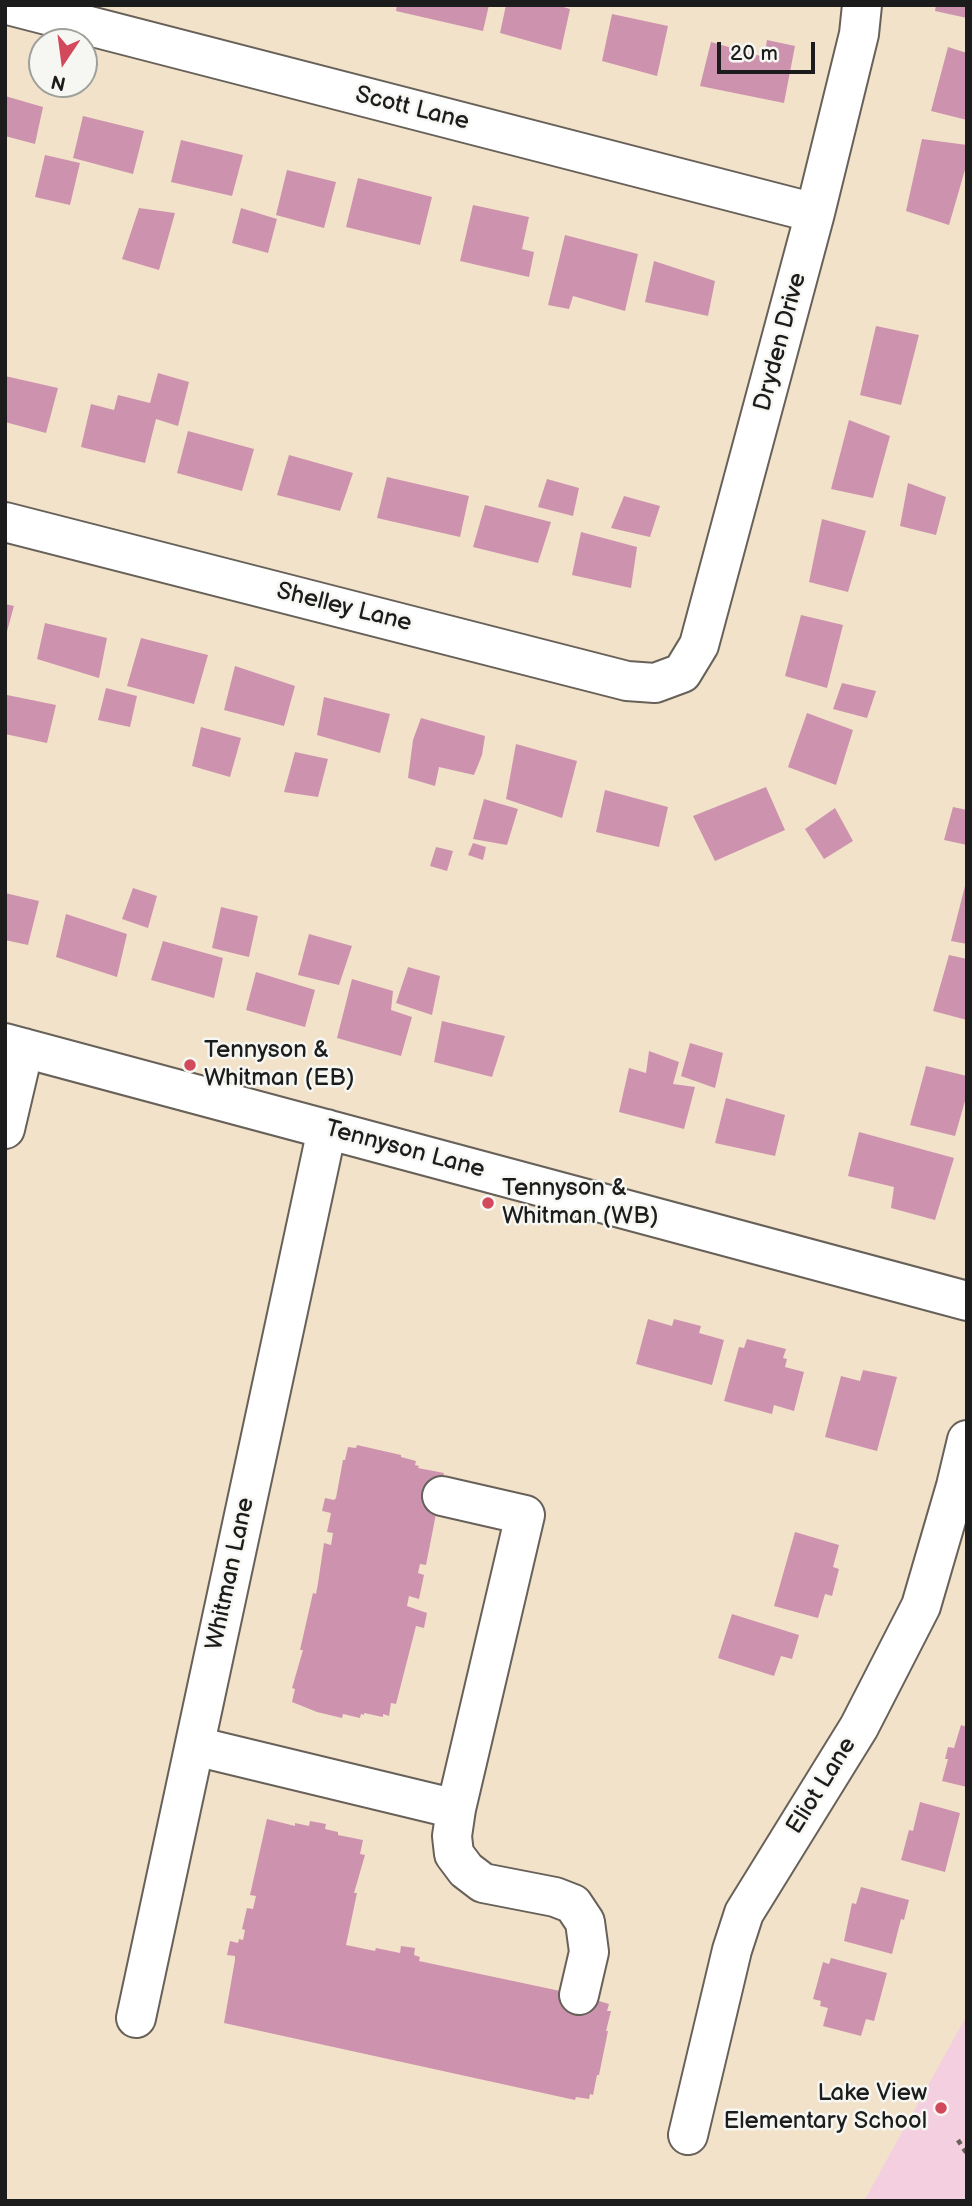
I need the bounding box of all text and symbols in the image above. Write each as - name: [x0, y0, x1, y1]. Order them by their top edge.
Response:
- north arrow: [28, 28, 98, 98]
- scale bar: [720, 28, 818, 72]
- text: 20 m: [730, 41, 778, 66]
- text: N: [49, 69, 68, 95]
- street label: Scott Lane: [352, 81, 472, 137]
- street label: Dryden Drive: [749, 270, 813, 414]
- street label: Shelley Lane: [273, 577, 415, 639]
- place label: Tennyson & Whitman (EB): [204, 1037, 354, 1093]
- marker: Tennyson & Whitman (EB): [182, 1057, 198, 1073]
- street label: Tennyson Lane: [322, 1115, 488, 1185]
- place label: Tennyson & Whitman (WB): [502, 1175, 659, 1231]
- marker: Tennyson & Whitman (WB): [480, 1195, 496, 1211]
- street label: Whitman Lane: [201, 1495, 261, 1653]
- street label: Eliot Lane: [781, 1732, 863, 1840]
- place label: Lake View Elementary School: [724, 2080, 927, 2136]
- marker: Lake View Elementary School: [933, 2100, 949, 2116]

